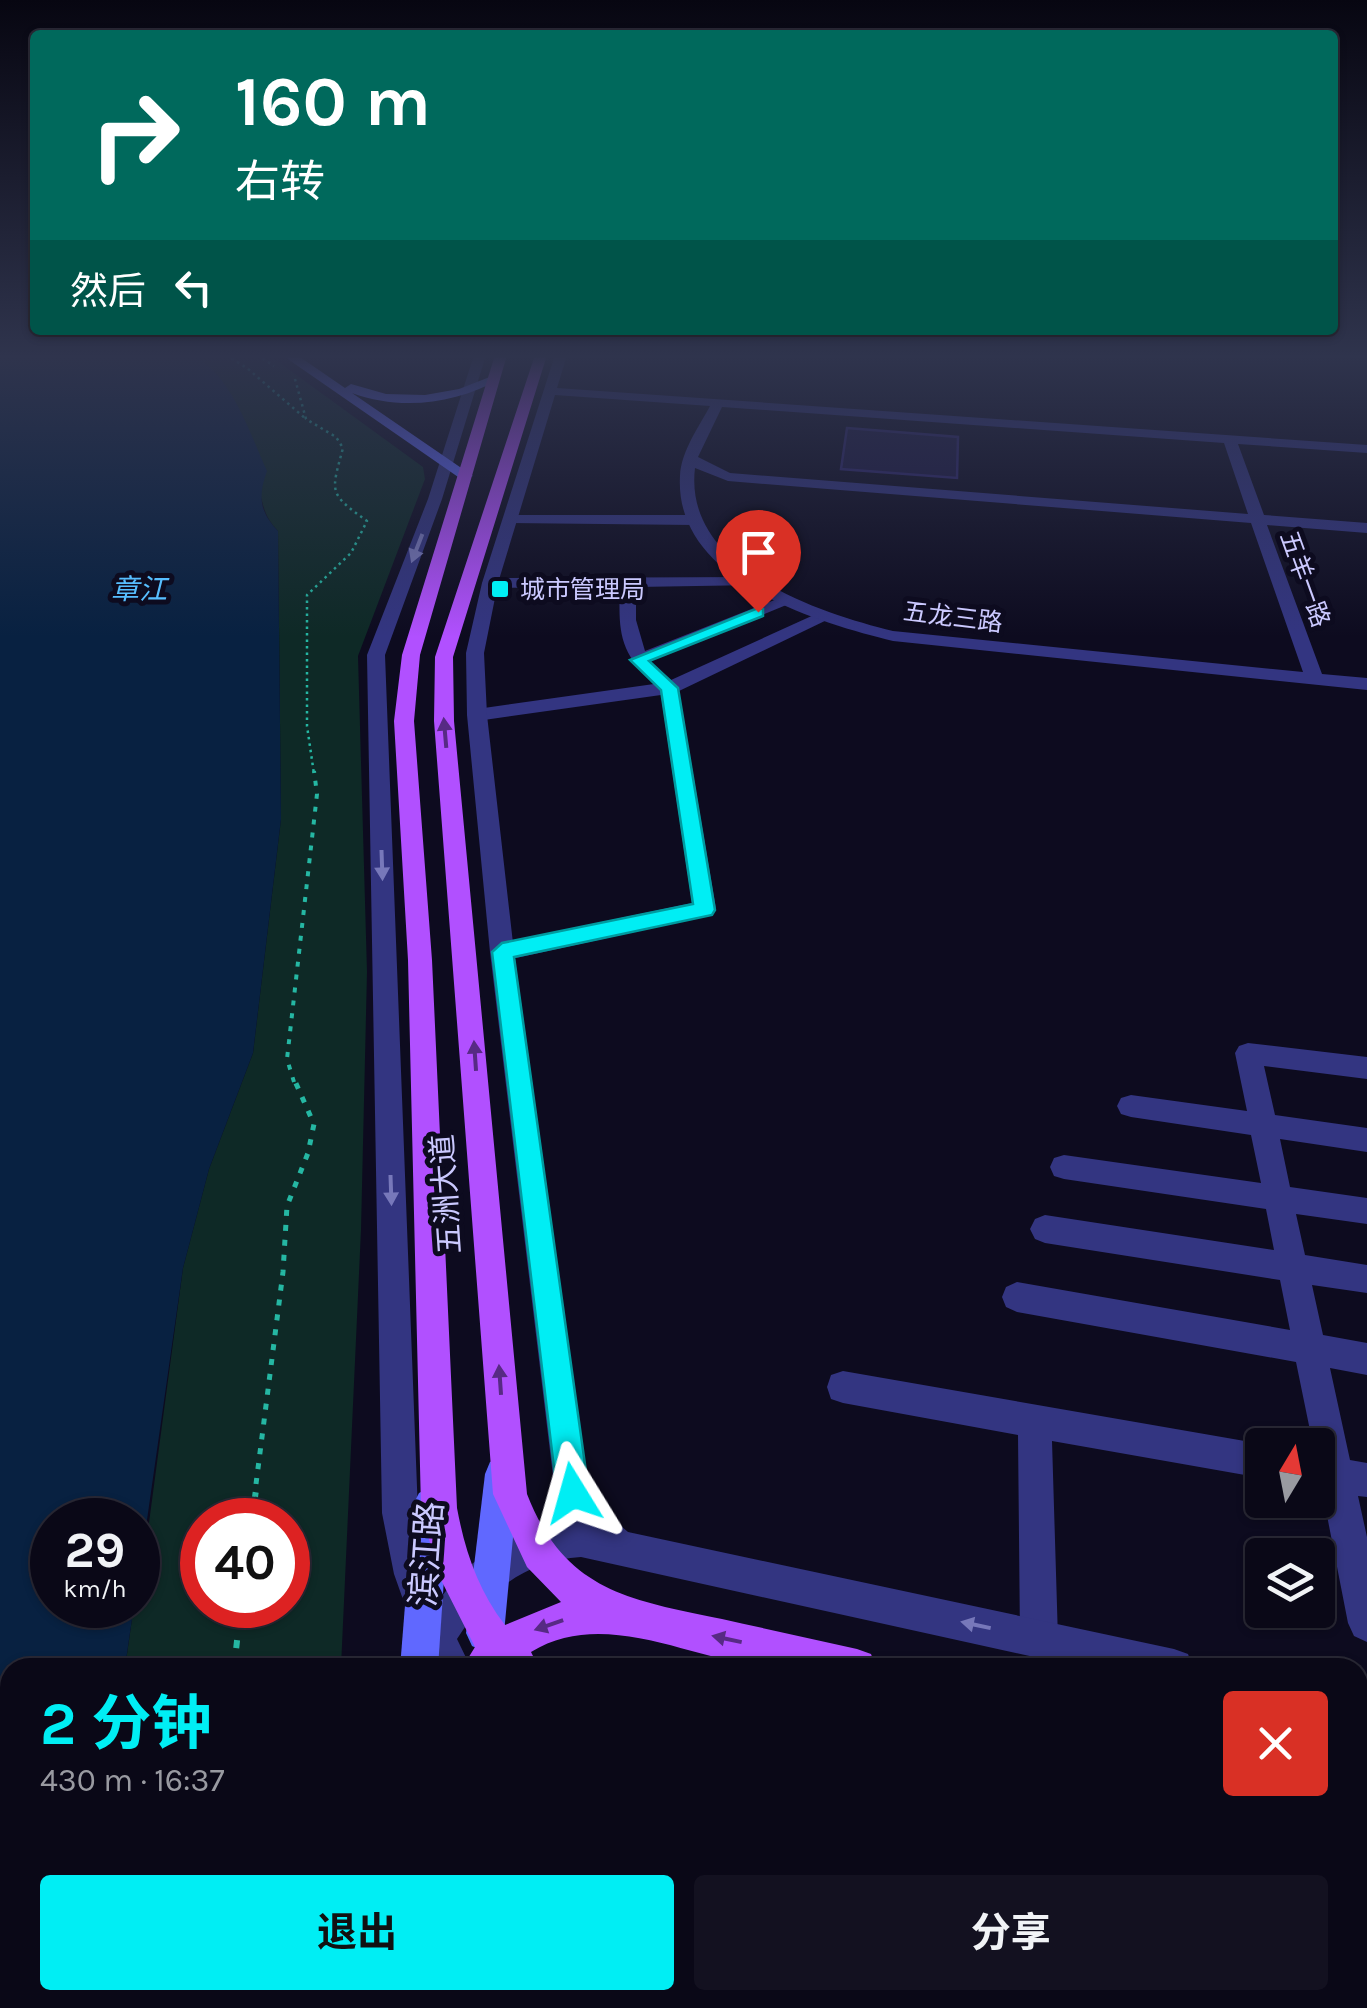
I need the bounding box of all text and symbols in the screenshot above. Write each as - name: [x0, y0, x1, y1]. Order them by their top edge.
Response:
- text: 160 m: [235, 61, 431, 143]
- icon: right: [70, 70, 200, 200]
- text: 右转: [235, 156, 325, 208]
- icon: left: [166, 260, 221, 315]
- text: 然后: [70, 269, 146, 314]
- pin: [716, 510, 801, 613]
- icon: arrive: [731, 525, 786, 580]
- street label: 五羊一路: [1274, 527, 1336, 631]
- one-way arrow: [408, 533, 424, 563]
- water label: 章江: [111, 573, 170, 606]
- place label: 城市管理局: [520, 575, 645, 604]
- marker: 城市管理局: [489, 578, 511, 600]
- street label: 五龙三路: [902, 597, 1004, 637]
- one-way arrow: [437, 716, 453, 748]
- one-way arrow: [374, 849, 390, 881]
- one-way arrow: [467, 1040, 483, 1072]
- street label: 五洲大道: [424, 1133, 468, 1255]
- one-way arrow: [383, 1174, 399, 1206]
- one-way arrow: [492, 1364, 508, 1396]
- north arrow: [1245, 1428, 1335, 1518]
- map controls: [1245, 1428, 1335, 1628]
- position arrow: [521, 1441, 625, 1545]
- speed limit sign: 40: [180, 1498, 310, 1628]
- street label: 滨江路: [403, 1500, 451, 1608]
- text: 29: [65, 1521, 125, 1580]
- button: layers: [1245, 1538, 1335, 1628]
- text: km/h: [63, 1574, 127, 1603]
- one-way arrow: [960, 1617, 991, 1632]
- one-way arrow: [534, 1618, 564, 1633]
- one-way arrow: [711, 1631, 742, 1646]
- text: 2 分钟: [40, 1689, 211, 1759]
- button: close: [1223, 1691, 1328, 1796]
- text: 430 m · 16:37: [40, 1762, 224, 1799]
- button: 退出: [40, 1875, 674, 1990]
- button: 分享: [694, 1875, 1328, 1990]

